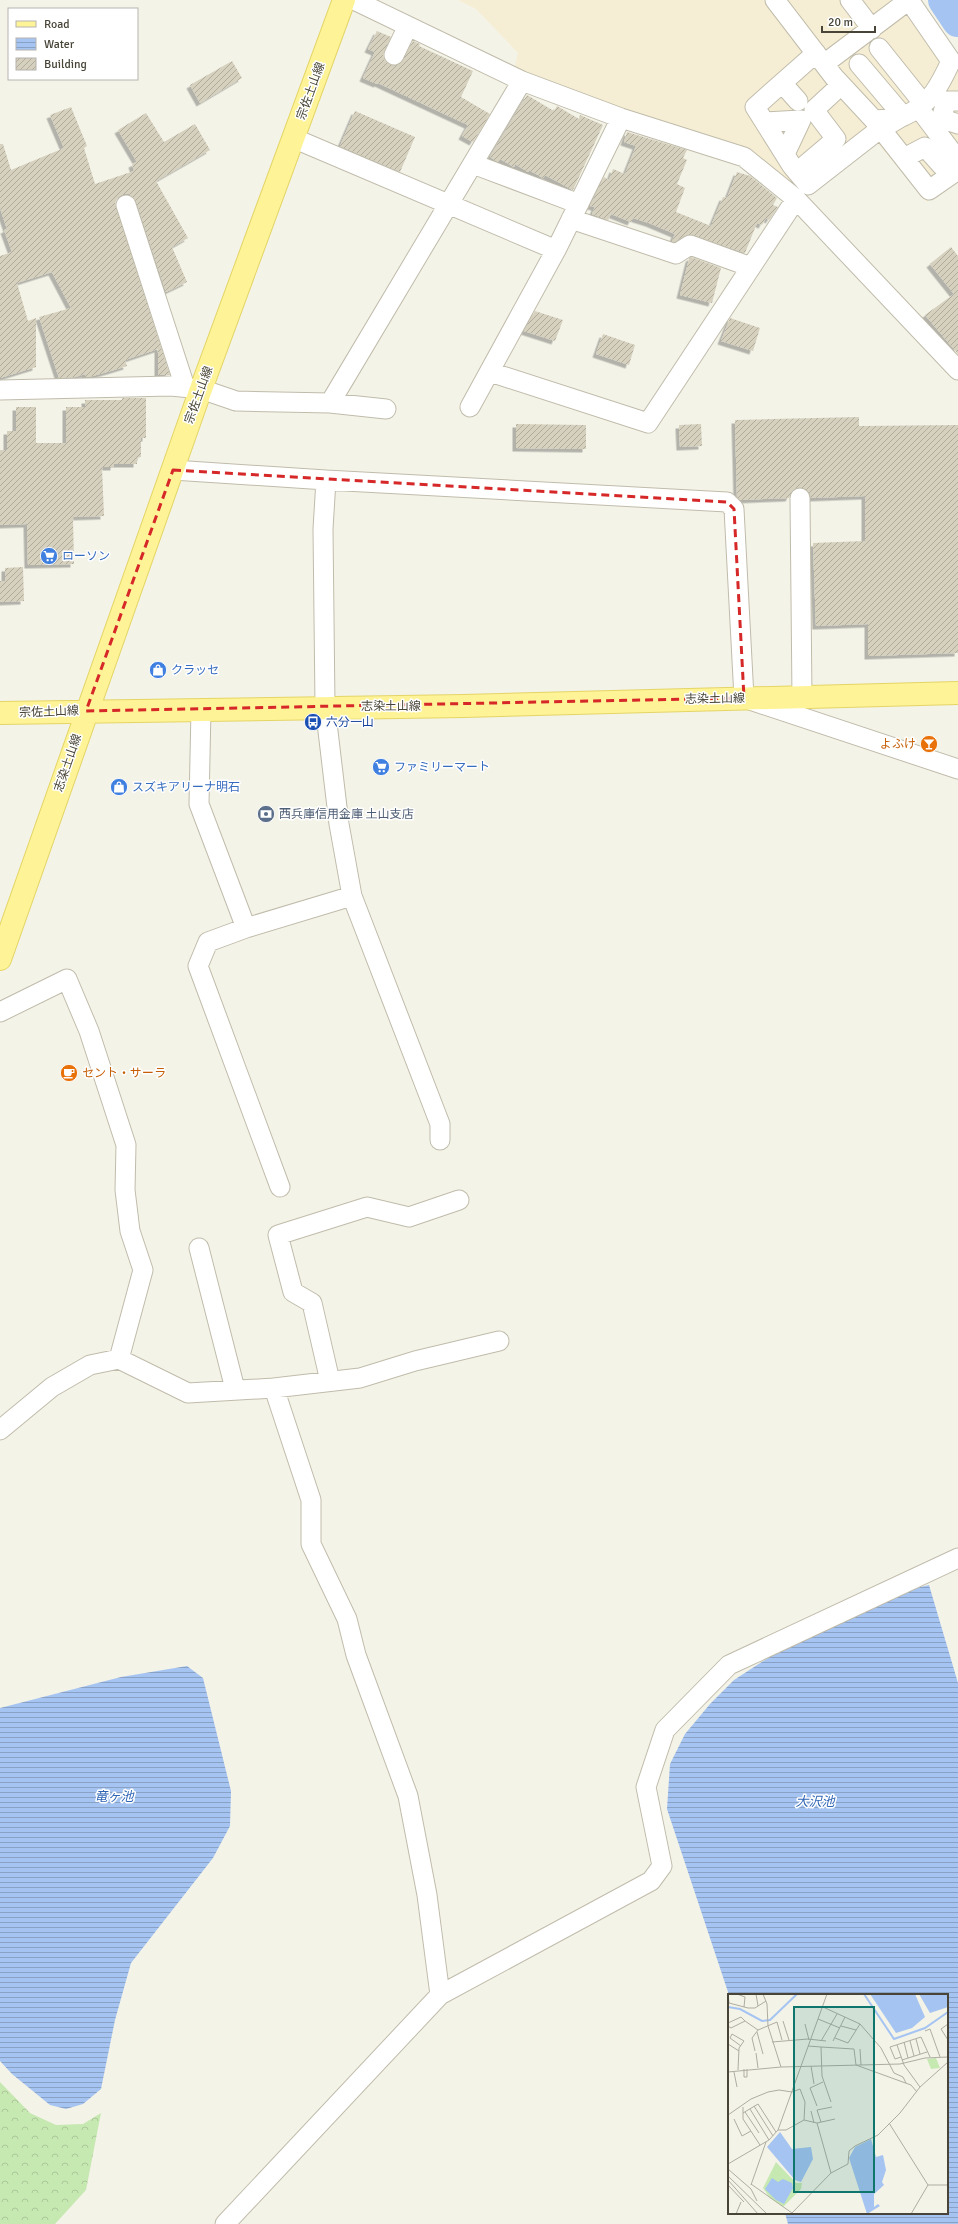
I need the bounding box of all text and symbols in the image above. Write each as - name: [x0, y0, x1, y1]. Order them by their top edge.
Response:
- legend: [8, 8, 138, 80]
- scale bar: [822, 8, 875, 34]
- text: 20 m: [828, 15, 853, 30]
- text: Road: [44, 17, 70, 32]
- text: Water: [44, 37, 75, 52]
- text: Building: [44, 57, 87, 72]
- street label: 宗佐土山線: [294, 60, 328, 122]
- street label: 宗佐土山線: [182, 364, 216, 426]
- supermarket icon: ローソン: [39, 546, 59, 566]
- place label: ローソン: [62, 549, 110, 564]
- shop icon: クラッセ: [148, 660, 168, 680]
- place label: クラッセ: [171, 663, 219, 678]
- street label: 志染土山線: [685, 691, 745, 707]
- street label: 志染土山線: [361, 699, 421, 714]
- street label: 宗佐土山線: [19, 703, 79, 721]
- bus stop icon: 六分一山: [303, 712, 323, 732]
- place label: 六分一山: [326, 715, 374, 730]
- street label: 志染土山線: [51, 732, 85, 794]
- bar icon: よふけ: [919, 734, 939, 754]
- place label: よふけ: [880, 737, 916, 752]
- supermarket icon: ファミリーマート: [371, 757, 391, 777]
- place label: ファミリーマート: [394, 760, 490, 775]
- shop icon: スズキアリーナ明石: [109, 777, 129, 797]
- place label: スズキアリーナ明石: [132, 780, 240, 795]
- bank icon: 西兵庫信用金庫 土山支店: [256, 804, 276, 824]
- place label: 西兵庫信用金庫 土山支店: [279, 807, 414, 822]
- cafe icon: セント・サーラ: [59, 1063, 79, 1083]
- place label: セント・サーラ: [82, 1066, 166, 1081]
- water label: 竜ヶ池: [94, 1789, 135, 1805]
- water label: 大沢池: [795, 1794, 836, 1810]
- inset map: [728, 1994, 948, 2214]

